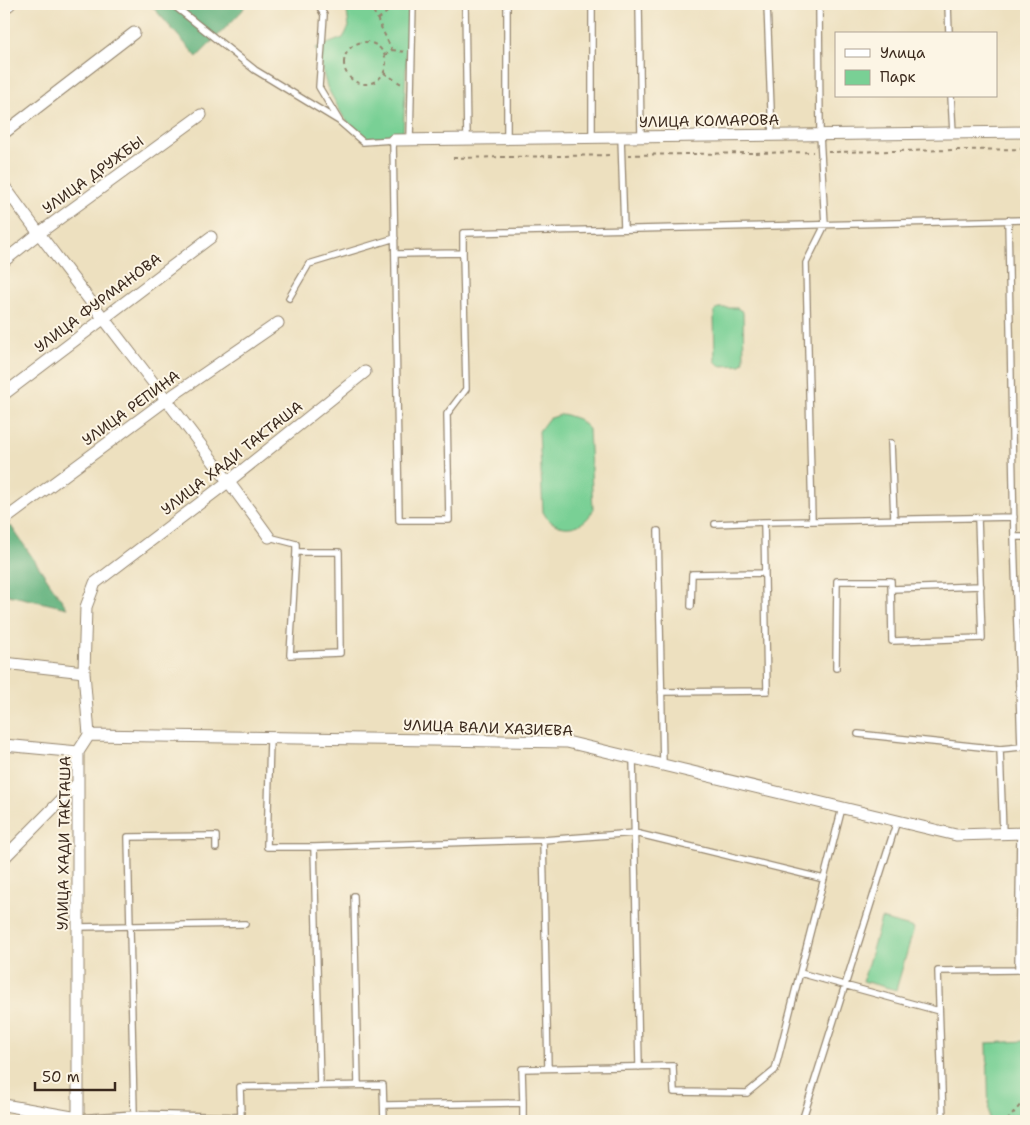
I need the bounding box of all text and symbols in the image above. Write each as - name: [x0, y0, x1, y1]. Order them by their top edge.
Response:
- legend: [835, 32, 998, 98]
- text: Улица: [880, 43, 926, 63]
- text: Парк: [880, 67, 916, 87]
- street label: УЛИЦА КОМАРОВА: [639, 110, 779, 132]
- street label: УЛИЦА ДРУЖБЫ: [38, 132, 148, 218]
- street label: УЛИЦА ФУРМАНОВА: [31, 249, 166, 357]
- street label: УЛИЦА РЕПИНА: [78, 366, 184, 450]
- street label: УЛИЦА ХАДИ ТАКТАША: [157, 396, 307, 520]
- street label: УЛИЦА ВАЛИ ХАЗИЕВА: [403, 715, 573, 741]
- street label: УЛИЦА ХАДИ ТАКТАША: [52, 755, 76, 930]
- scale bar: [35, 1060, 115, 1092]
- text: 50 m: [42, 1067, 80, 1087]

